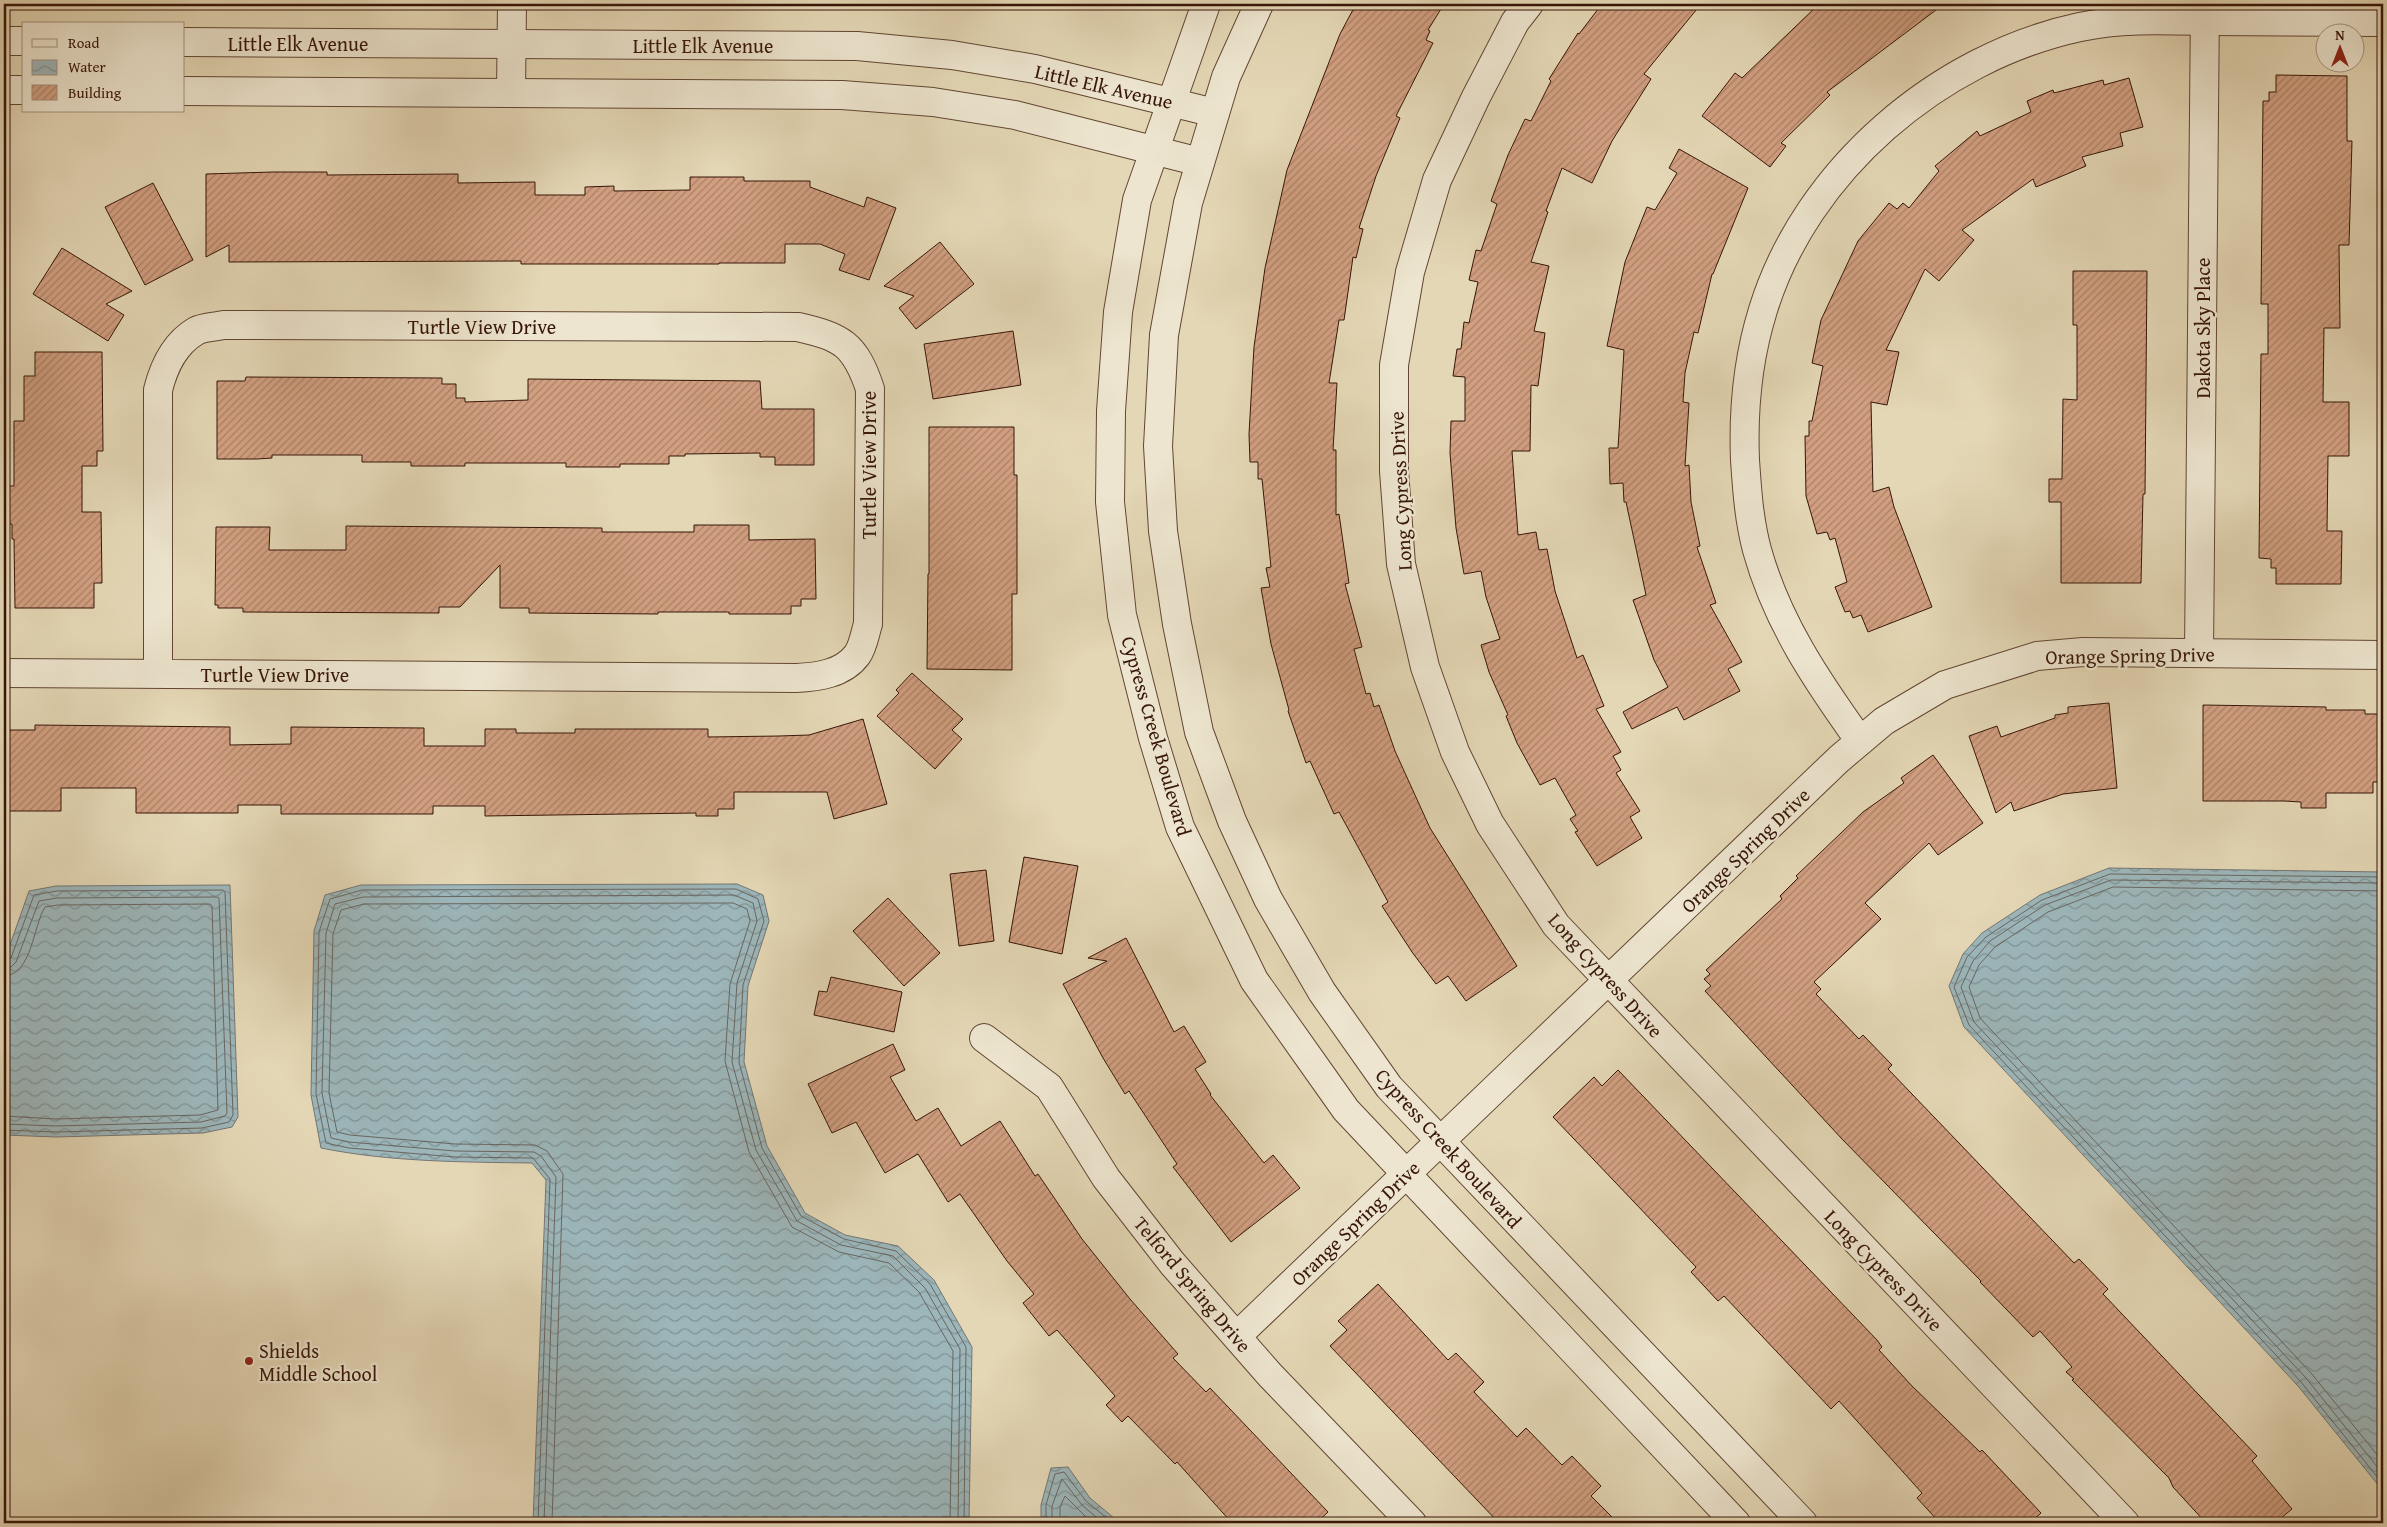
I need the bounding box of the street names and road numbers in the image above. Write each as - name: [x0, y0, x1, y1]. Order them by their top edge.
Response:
- street label: Little Elk Avenue: [228, 29, 368, 58]
- street label: Little Elk Avenue: [633, 31, 773, 60]
- street label: Little Elk Avenue: [1032, 56, 1176, 116]
- street label: Dakota Sky Place: [2188, 258, 2217, 398]
- street label: Turtle View Drive: [408, 312, 556, 341]
- street label: Turtle View Drive: [854, 391, 883, 539]
- street label: Long Cypress Drive: [1381, 411, 1419, 571]
- street label: Cypress Creek Boulevard: [1115, 633, 1199, 840]
- street label: Orange Spring Drive: [2045, 639, 2215, 671]
- street label: Turtle View Drive: [201, 660, 349, 689]
- street label: Orange Spring Drive: [1674, 781, 1816, 919]
- street label: Long Cypress Drive: [1542, 906, 1670, 1044]
- street label: Cypress Creek Boulevard: [1369, 1062, 1529, 1235]
- street label: Orange Spring Drive: [1284, 1154, 1426, 1292]
- street label: Long Cypress Drive: [1818, 1203, 1950, 1337]
- street label: Telford Spring Drive: [1127, 1210, 1259, 1358]

